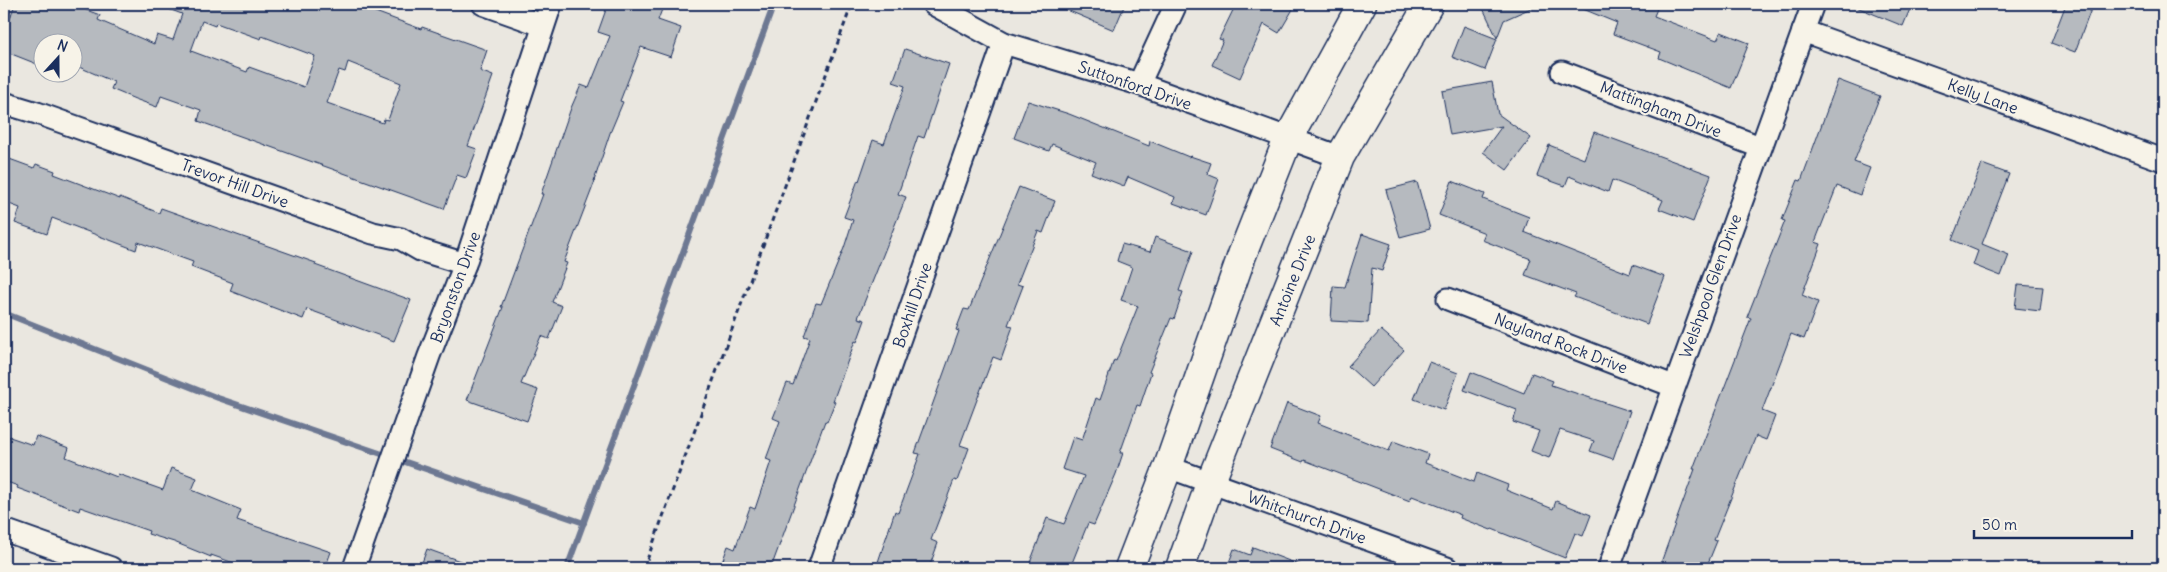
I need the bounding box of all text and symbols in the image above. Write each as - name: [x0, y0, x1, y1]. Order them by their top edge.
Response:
- north arrow: [32, 32, 82, 82]
- text: N: [55, 36, 70, 56]
- street label: Suttonford Drive: [1076, 56, 1194, 114]
- street label: Kelly Lane: [1945, 74, 2021, 118]
- street label: Mattingham Drive: [1597, 77, 1725, 141]
- street label: Trevor Hill Drive: [179, 154, 291, 212]
- street label: Welshpool Glen Drive: [1675, 211, 1745, 361]
- street label: Bryonston Drive: [426, 229, 484, 345]
- street label: Antoine Drive: [1265, 231, 1319, 329]
- street label: Boxhill Drive: [888, 260, 936, 350]
- street label: Nayland Rock Drive: [1491, 308, 1631, 378]
- street label: Whitchurch Drive: [1245, 486, 1369, 548]
- scale bar: [1974, 507, 2132, 539]
- text: 50 m: [1982, 515, 2017, 534]

